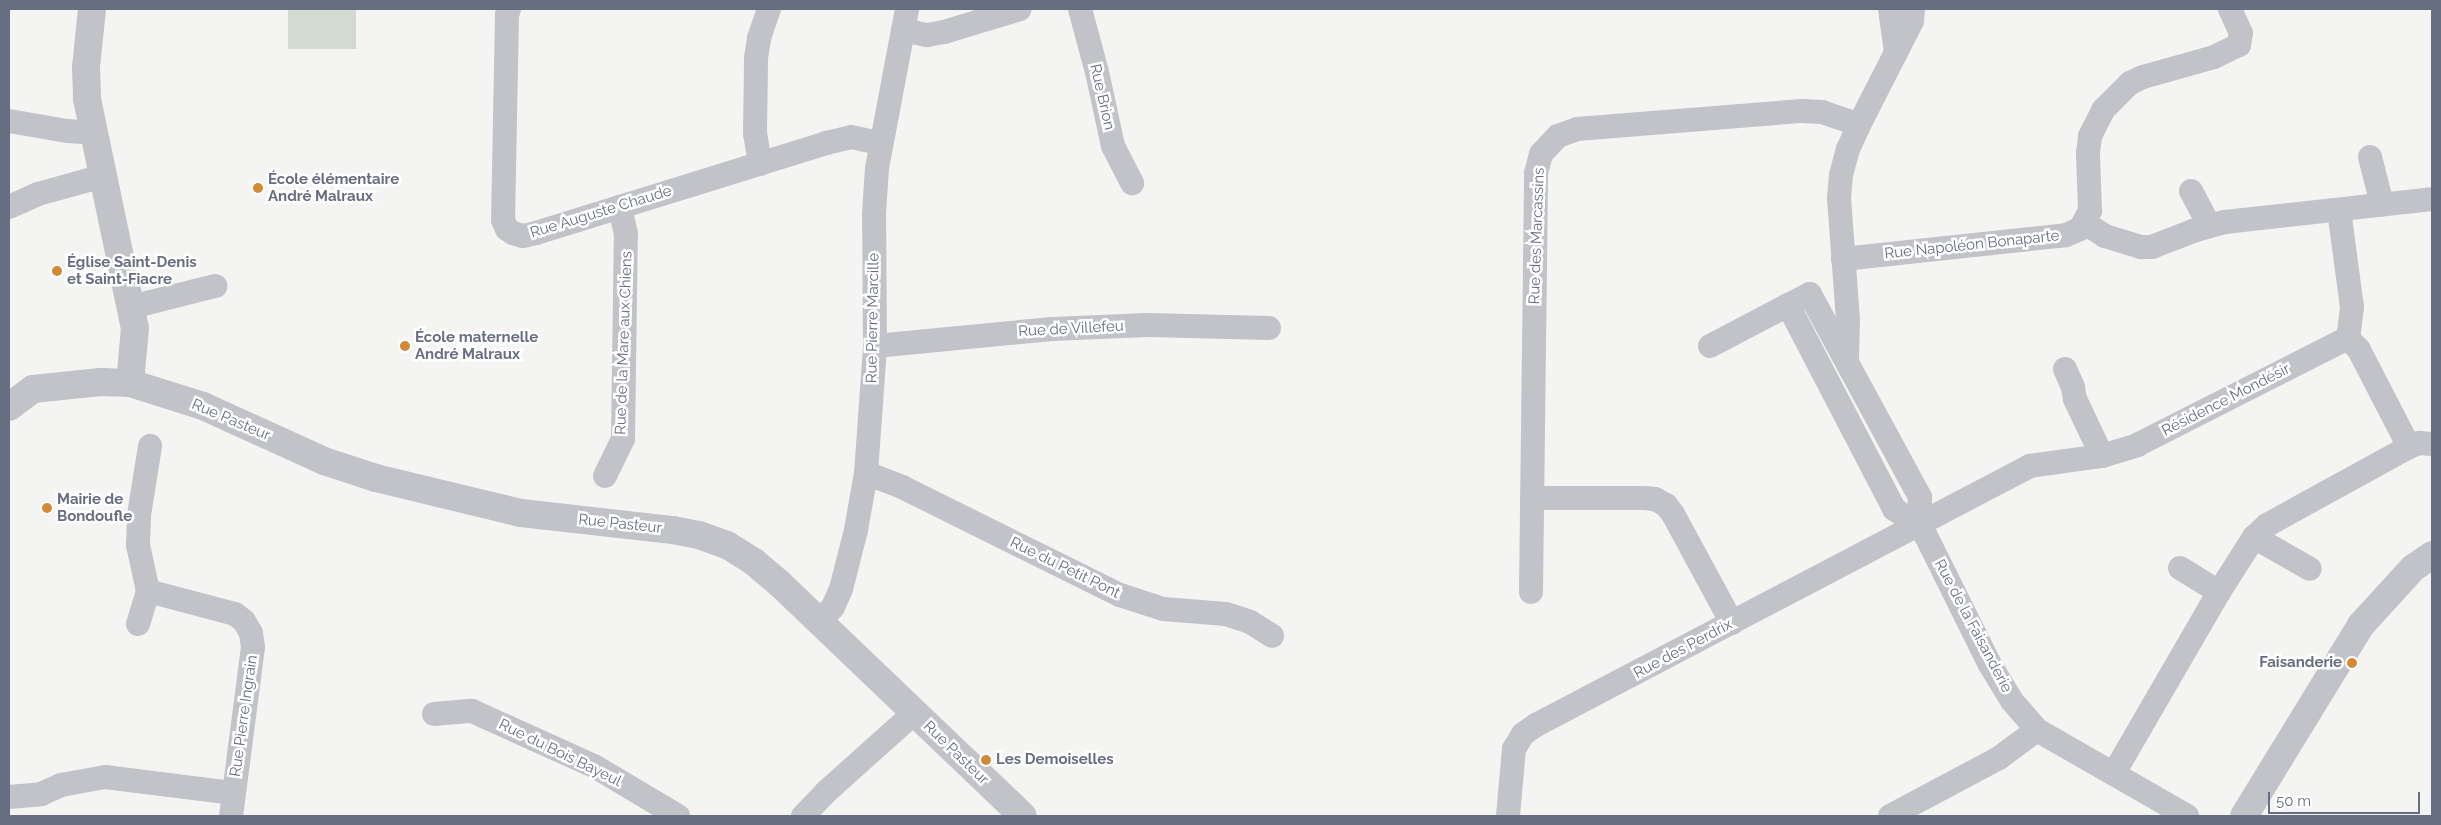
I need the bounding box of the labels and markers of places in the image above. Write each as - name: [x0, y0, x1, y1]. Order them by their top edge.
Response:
- place label: École élémentaire André Malraux: [268, 170, 399, 205]
- marker: École élémentaire André Malraux: [252, 182, 264, 194]
- place label: Église Saint-Denis et Saint-Fiacre: [67, 253, 197, 288]
- marker: Église Saint-Denis et Saint-Fiacre: [51, 265, 63, 277]
- place label: École maternelle André Malraux: [415, 328, 538, 363]
- marker: École maternelle André Malraux: [399, 340, 411, 352]
- place label: Mairie de Bondoufle: [57, 490, 132, 525]
- marker: Mairie de Bondoufle: [41, 502, 53, 514]
- place label: Faisanderie: [2259, 654, 2342, 672]
- marker: Faisanderie: [2346, 657, 2358, 669]
- place label: Les Demoiselles: [996, 751, 1114, 769]
- marker: Les Demoiselles: [980, 754, 992, 766]

